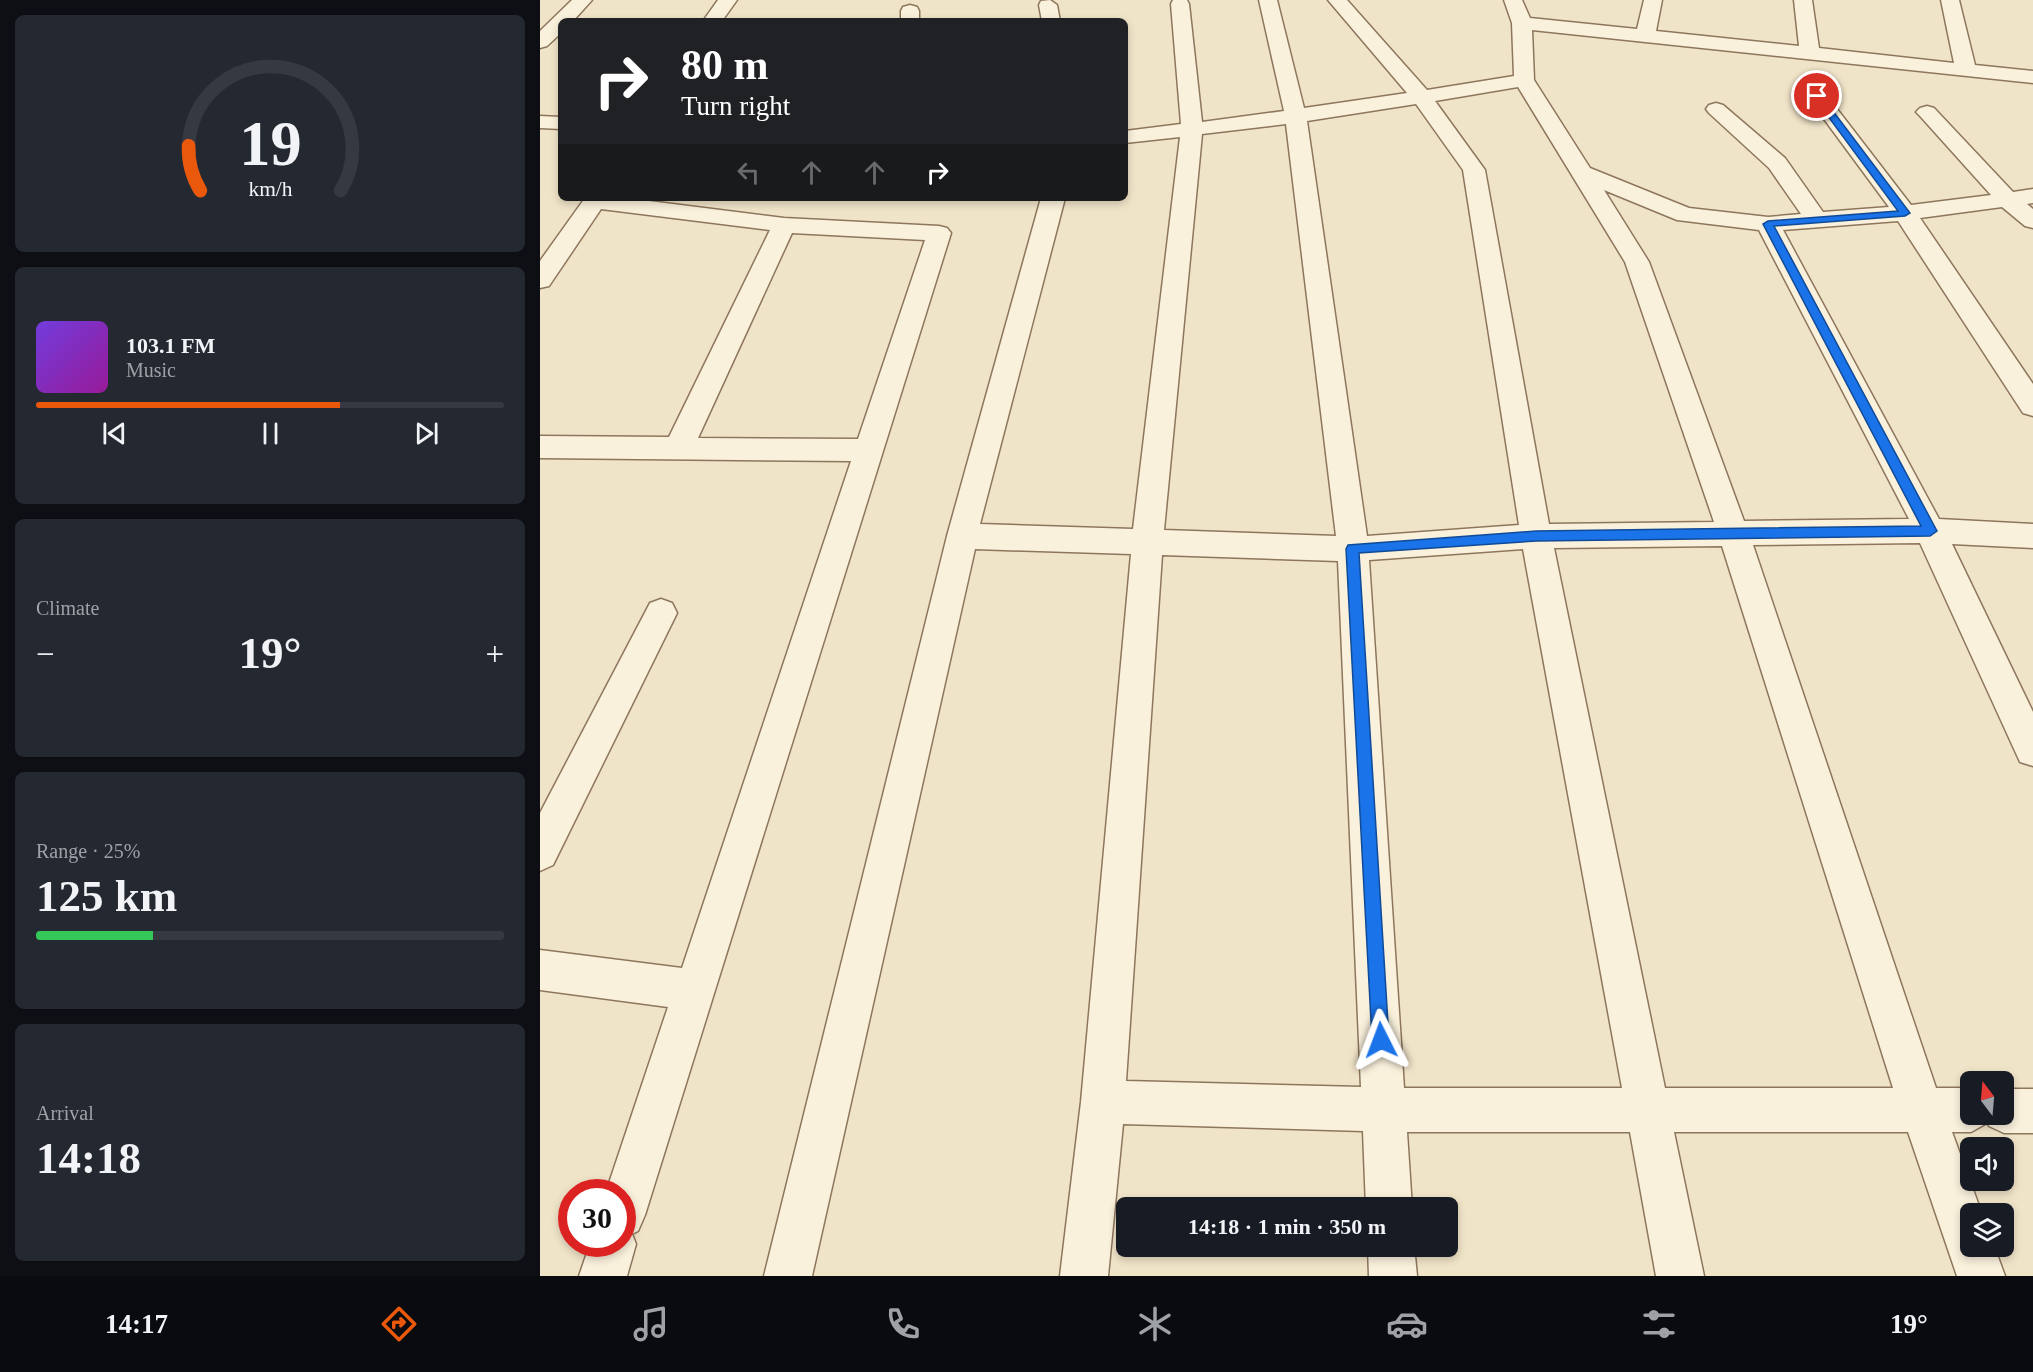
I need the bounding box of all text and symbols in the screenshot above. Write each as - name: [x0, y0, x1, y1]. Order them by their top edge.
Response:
- icon: right: [582, 42, 660, 120]
- text: 80 m: [681, 42, 769, 88]
- pin: [1791, 70, 1842, 121]
- icon: arrive: [1800, 79, 1833, 112]
- text: Turn right: [681, 91, 790, 121]
- text: 19: [239, 109, 301, 178]
- icon: left: [732, 156, 765, 189]
- icon: ahead: [795, 156, 828, 189]
- icon: ahead: [858, 156, 891, 189]
- icon: right: [921, 156, 954, 189]
- text: km/h: [248, 177, 292, 201]
- text: 103.1 FM: [126, 333, 215, 358]
- text: Music: [126, 359, 176, 381]
- icon: previous: [98, 417, 131, 450]
- icon: pause: [254, 417, 287, 450]
- icon: next: [410, 417, 443, 450]
- text: Climate: [36, 597, 99, 619]
- text: 19°: [239, 628, 302, 678]
- text: −: [36, 636, 55, 672]
- text: +: [485, 636, 504, 672]
- text: Range · 25%: [36, 840, 140, 862]
- text: 125 km: [36, 871, 177, 921]
- position arrow: [1349, 1008, 1413, 1072]
- north arrow: [1960, 1071, 2014, 1125]
- map controls: [1960, 1071, 2014, 1257]
- text: Arrival: [36, 1102, 94, 1124]
- text: 14:18: [36, 1133, 141, 1183]
- button: sound: [1960, 1137, 2014, 1191]
- speed limit sign: 30: [558, 1179, 636, 1257]
- button: layers: [1960, 1203, 2014, 1257]
- text: 14:18 · 1 min · 350 m: [1188, 1214, 1386, 1239]
- icon: directions: [378, 1303, 420, 1345]
- icon: music: [630, 1303, 672, 1345]
- icon: phone: [882, 1303, 924, 1345]
- icon: climate: [1134, 1303, 1176, 1345]
- icon: car: [1386, 1303, 1428, 1345]
- icon: filters: [1638, 1303, 1680, 1345]
- text: 14:17: [105, 1309, 168, 1339]
- text: 19°: [1890, 1309, 1928, 1339]

